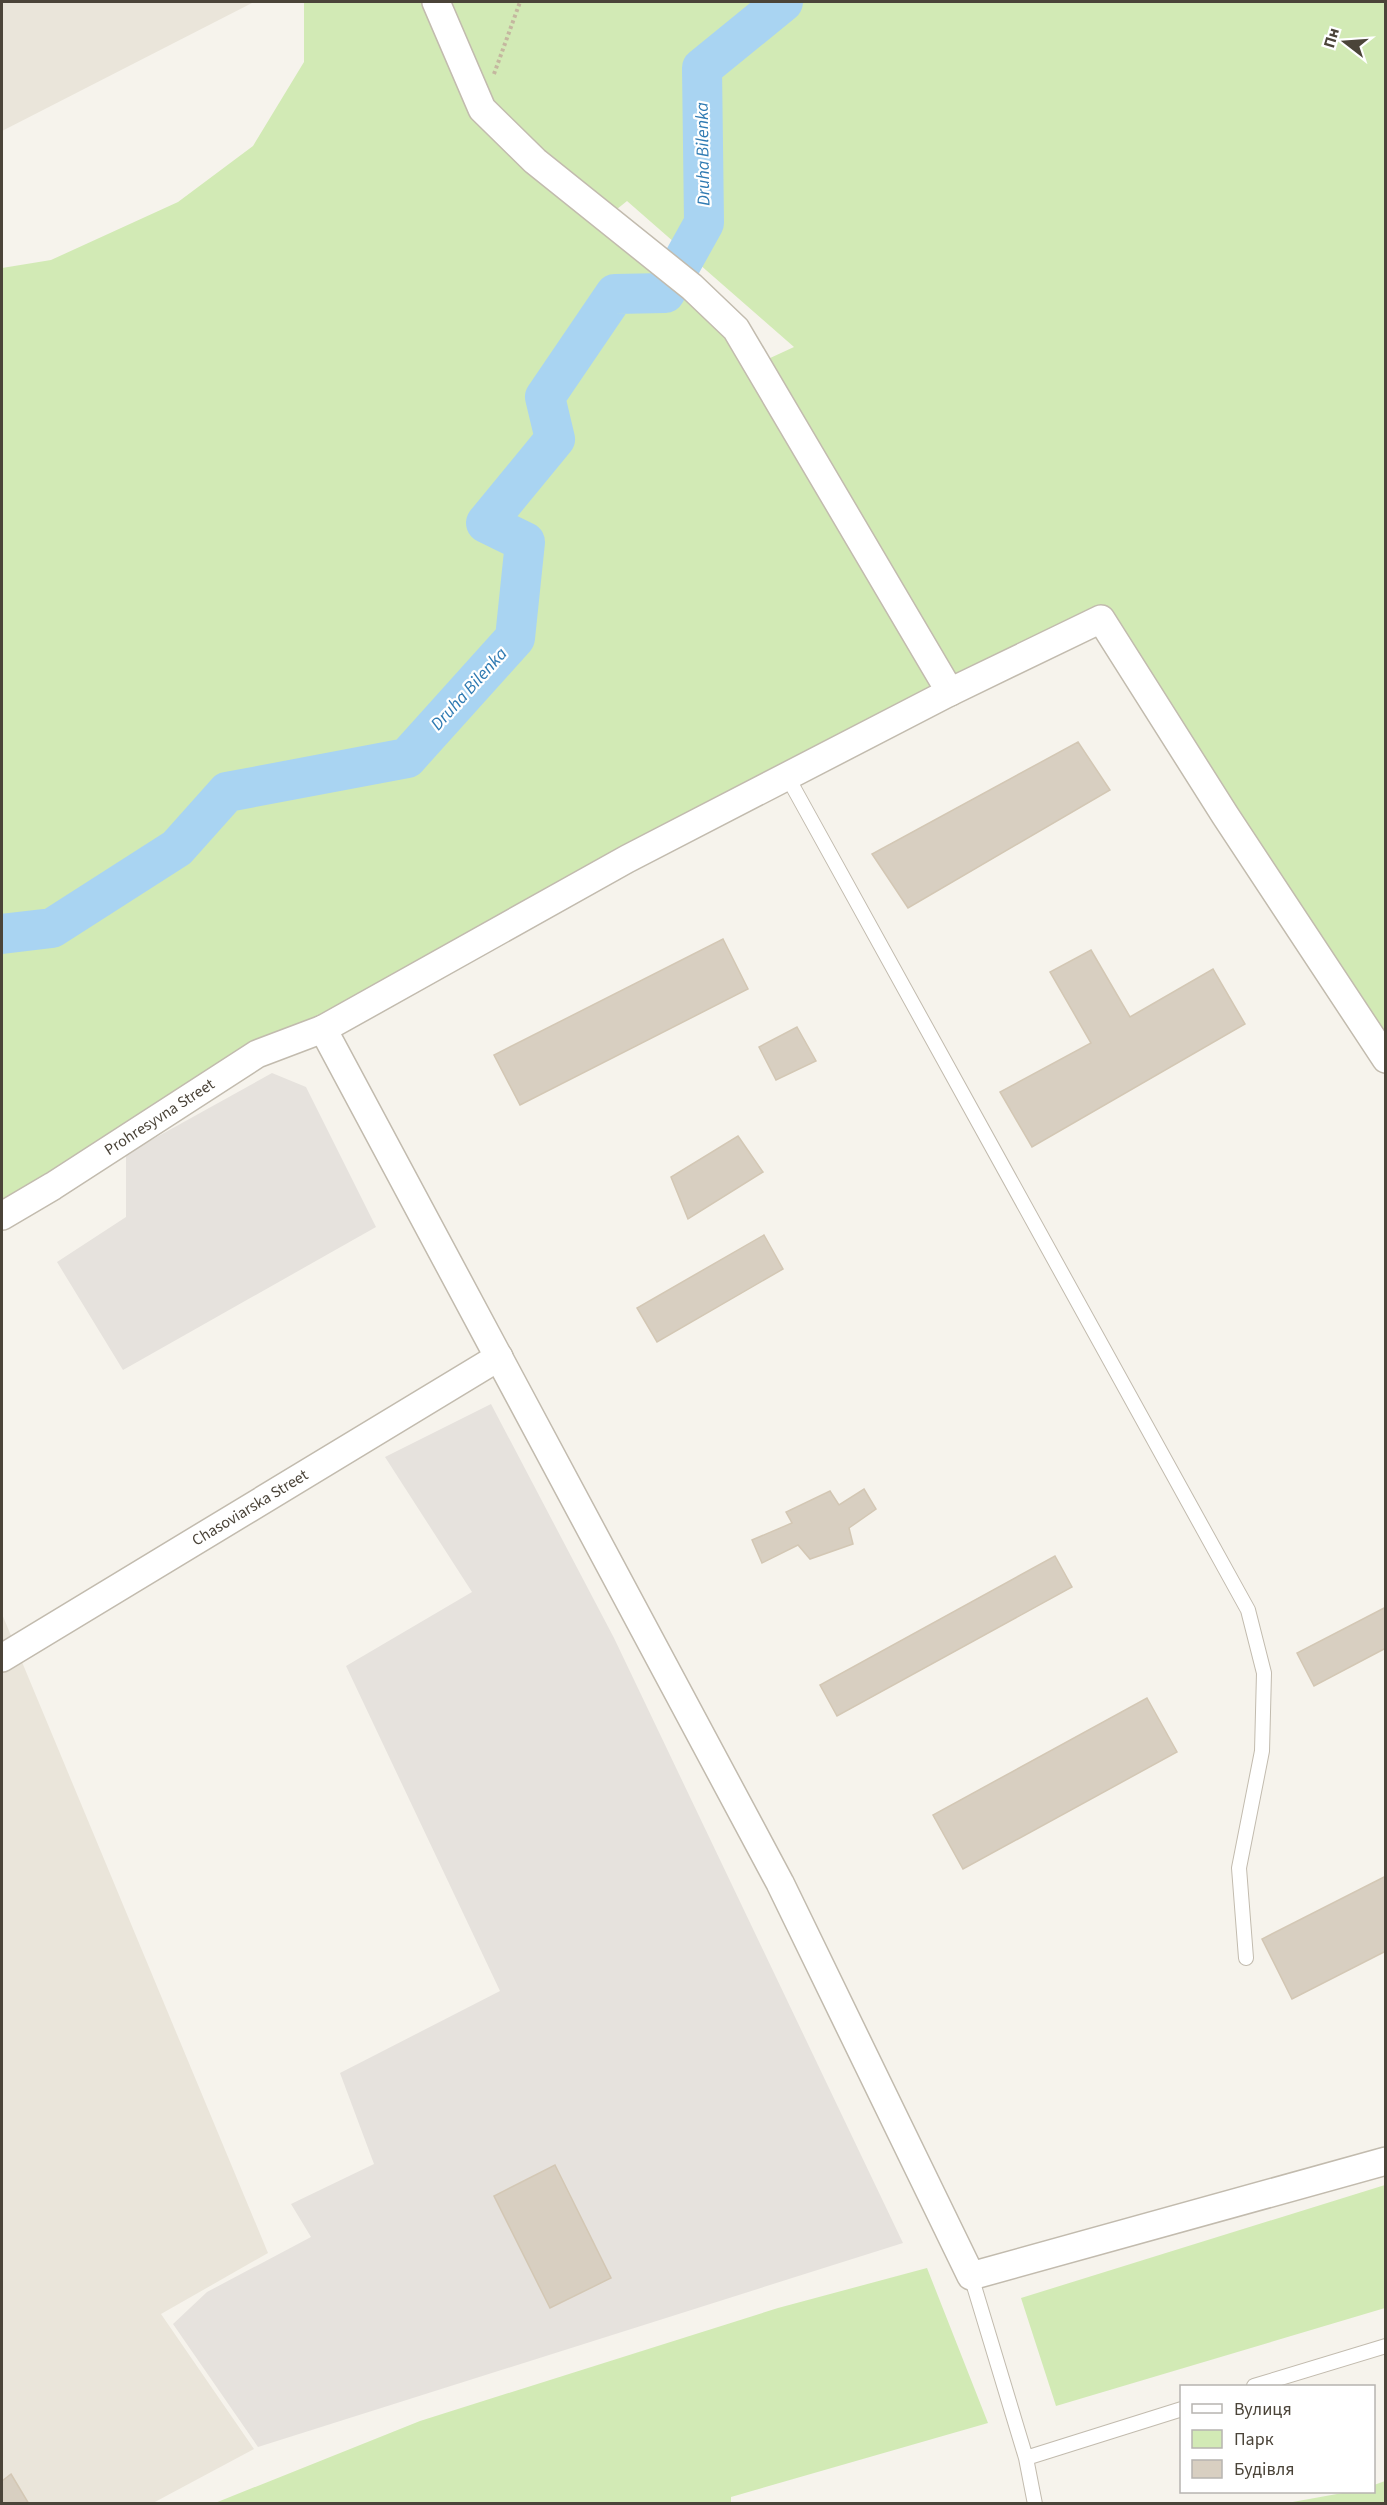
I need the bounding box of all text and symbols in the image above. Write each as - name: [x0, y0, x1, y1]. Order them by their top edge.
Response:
- north arrow: [1315, 12, 1375, 72]
- text: Пн: [1318, 25, 1345, 51]
- water label: Druha Bilenka: [690, 102, 716, 206]
- water label: Druha Bilenka: [425, 642, 513, 736]
- street label: Prohresyvna Street: [100, 1073, 219, 1161]
- street label: Chasoviarska Street: [188, 1464, 313, 1551]
- legend: [1180, 2385, 1375, 2493]
- text: Вулиця: [1234, 2397, 1292, 2422]
- text: Парк: [1234, 2427, 1274, 2452]
- text: Будівля: [1234, 2457, 1294, 2482]

